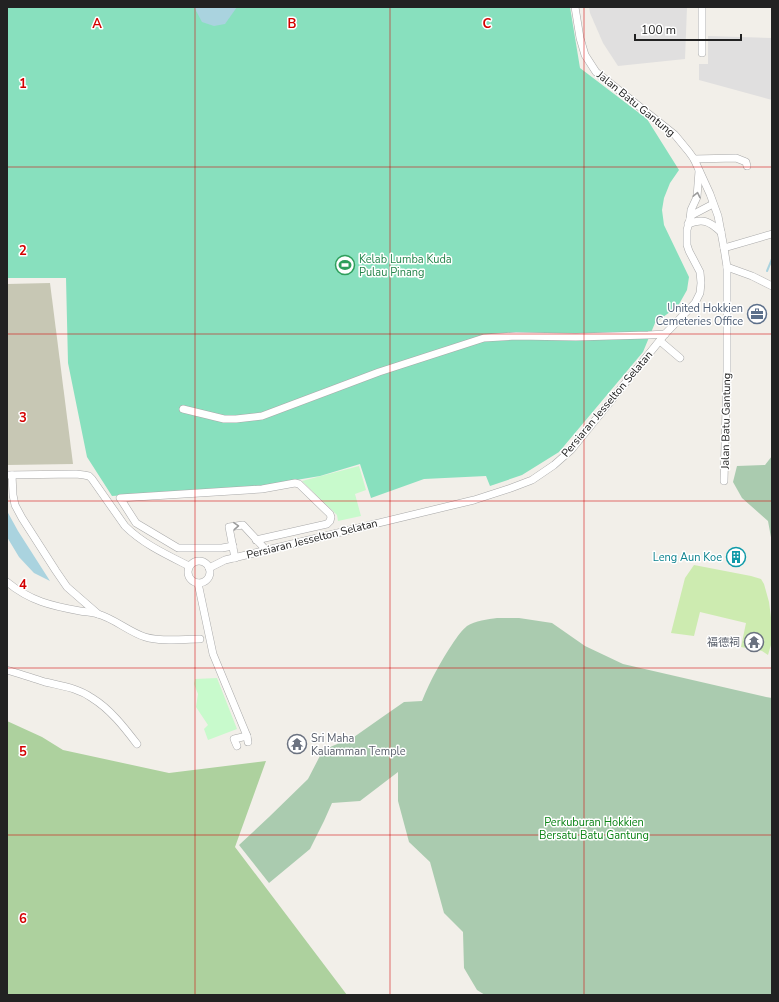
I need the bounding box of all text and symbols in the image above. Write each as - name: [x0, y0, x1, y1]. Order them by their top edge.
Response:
- text: A: [92, 15, 102, 33]
- text: B: [288, 15, 297, 33]
- text: C: [483, 15, 492, 33]
- scale bar: [635, 16, 741, 42]
- text: 100 m: [641, 22, 676, 38]
- street label: Jalan Batu Gantung: [593, 67, 678, 140]
- text: 1: [19, 75, 27, 93]
- one-way arrow: [692, 192, 700, 199]
- text: 2: [19, 242, 27, 260]
- place label: Kelab Lumba Kuda Pulau Pinang: [359, 252, 452, 280]
- sports icon: Kelab Lumba Kuda Pulau Pinang: [334, 254, 356, 276]
- place label: United Hokkien Cemeteries Office: [656, 301, 743, 329]
- office icon: United Hokkien Cemeteries Office: [746, 303, 768, 325]
- street label: Persiaran Jesselton Selatan: [558, 348, 656, 460]
- street label: Jalan Batu Gantung: [718, 373, 734, 470]
- text: 3: [19, 409, 27, 427]
- street label: Persiaran Jesselton Selatan: [245, 515, 379, 563]
- one-way arrow: [233, 522, 239, 531]
- building icon: Leng Aun Koe: [725, 546, 747, 568]
- place label: Leng Aun Koe: [653, 550, 722, 565]
- text: 4: [19, 576, 27, 594]
- temple icon: 福德祠: [743, 631, 765, 653]
- place label: 福德祠: [707, 635, 740, 650]
- place label: Sri Maha Kaliamman Temple: [311, 731, 406, 759]
- temple icon: Sri Maha Kaliamman Temple: [286, 733, 308, 755]
- text: 5: [19, 743, 27, 761]
- park label: Perkuburan Hokkien Bersatu Batu Gantung: [539, 815, 649, 843]
- text: 6: [19, 910, 27, 928]

